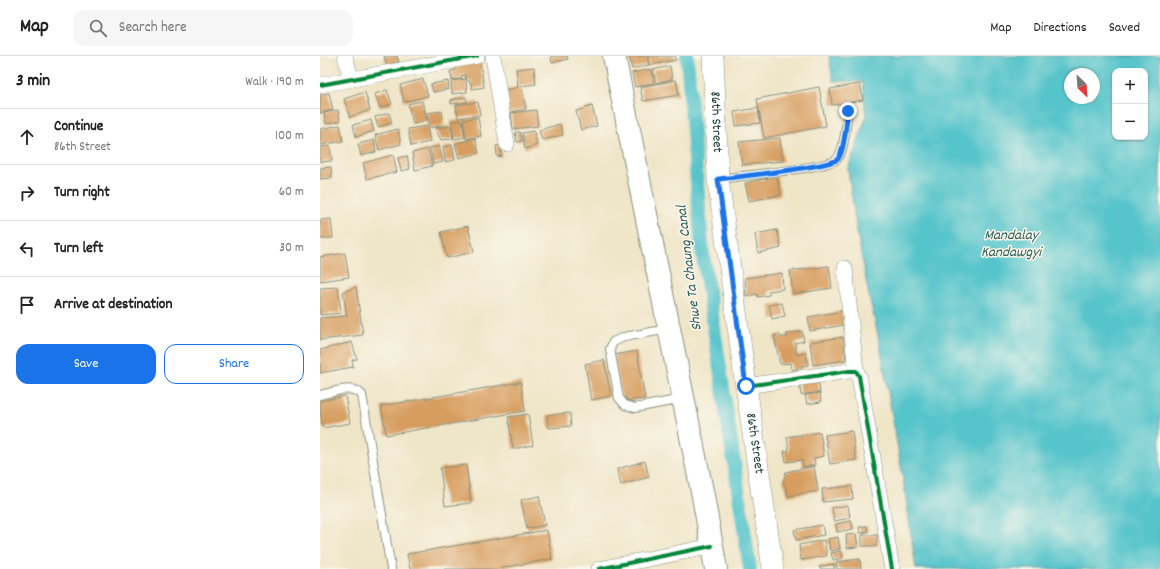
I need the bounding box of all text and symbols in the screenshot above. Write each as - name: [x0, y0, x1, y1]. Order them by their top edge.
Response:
- search box: [73, 10, 353, 46]
- text: Map: [20, 14, 49, 41]
- icon: search: [87, 17, 109, 39]
- text: Search here: [119, 17, 187, 39]
- text: Map: [990, 18, 1012, 38]
- text: Directions: [1034, 18, 1087, 38]
- text: Saved: [1109, 18, 1140, 38]
- north arrow: [1064, 68, 1100, 104]
- map controls: [1112, 68, 1148, 140]
- button: +: [1112, 68, 1148, 104]
- text: 3 min: [16, 70, 50, 94]
- text: Walk · 190 m: [245, 73, 304, 92]
- street label: 86th Street: [704, 91, 727, 153]
- route end: [839, 102, 857, 120]
- button: −: [1112, 104, 1148, 140]
- text: Continue: [54, 116, 103, 138]
- icon: ahead: [16, 126, 38, 148]
- text: 100 m: [275, 127, 304, 146]
- text: 86th Street: [54, 138, 111, 157]
- icon: right: [16, 182, 38, 204]
- text: Turn right: [54, 182, 110, 204]
- text: 60 m: [279, 183, 304, 202]
- water label: Shwe Ta Chaung Canal: [671, 203, 709, 332]
- water label: Mandalay Kandawgyi: [981, 225, 1043, 264]
- icon: left: [16, 238, 38, 260]
- text: Turn left: [54, 238, 103, 260]
- text: 30 m: [279, 239, 304, 258]
- icon: arrive: [16, 294, 38, 316]
- text: Arrive at destination: [54, 294, 172, 316]
- button: Save: [16, 344, 156, 384]
- button: Share: [164, 344, 304, 384]
- route start: [737, 377, 755, 395]
- street label: 86th Street: [740, 412, 769, 475]

